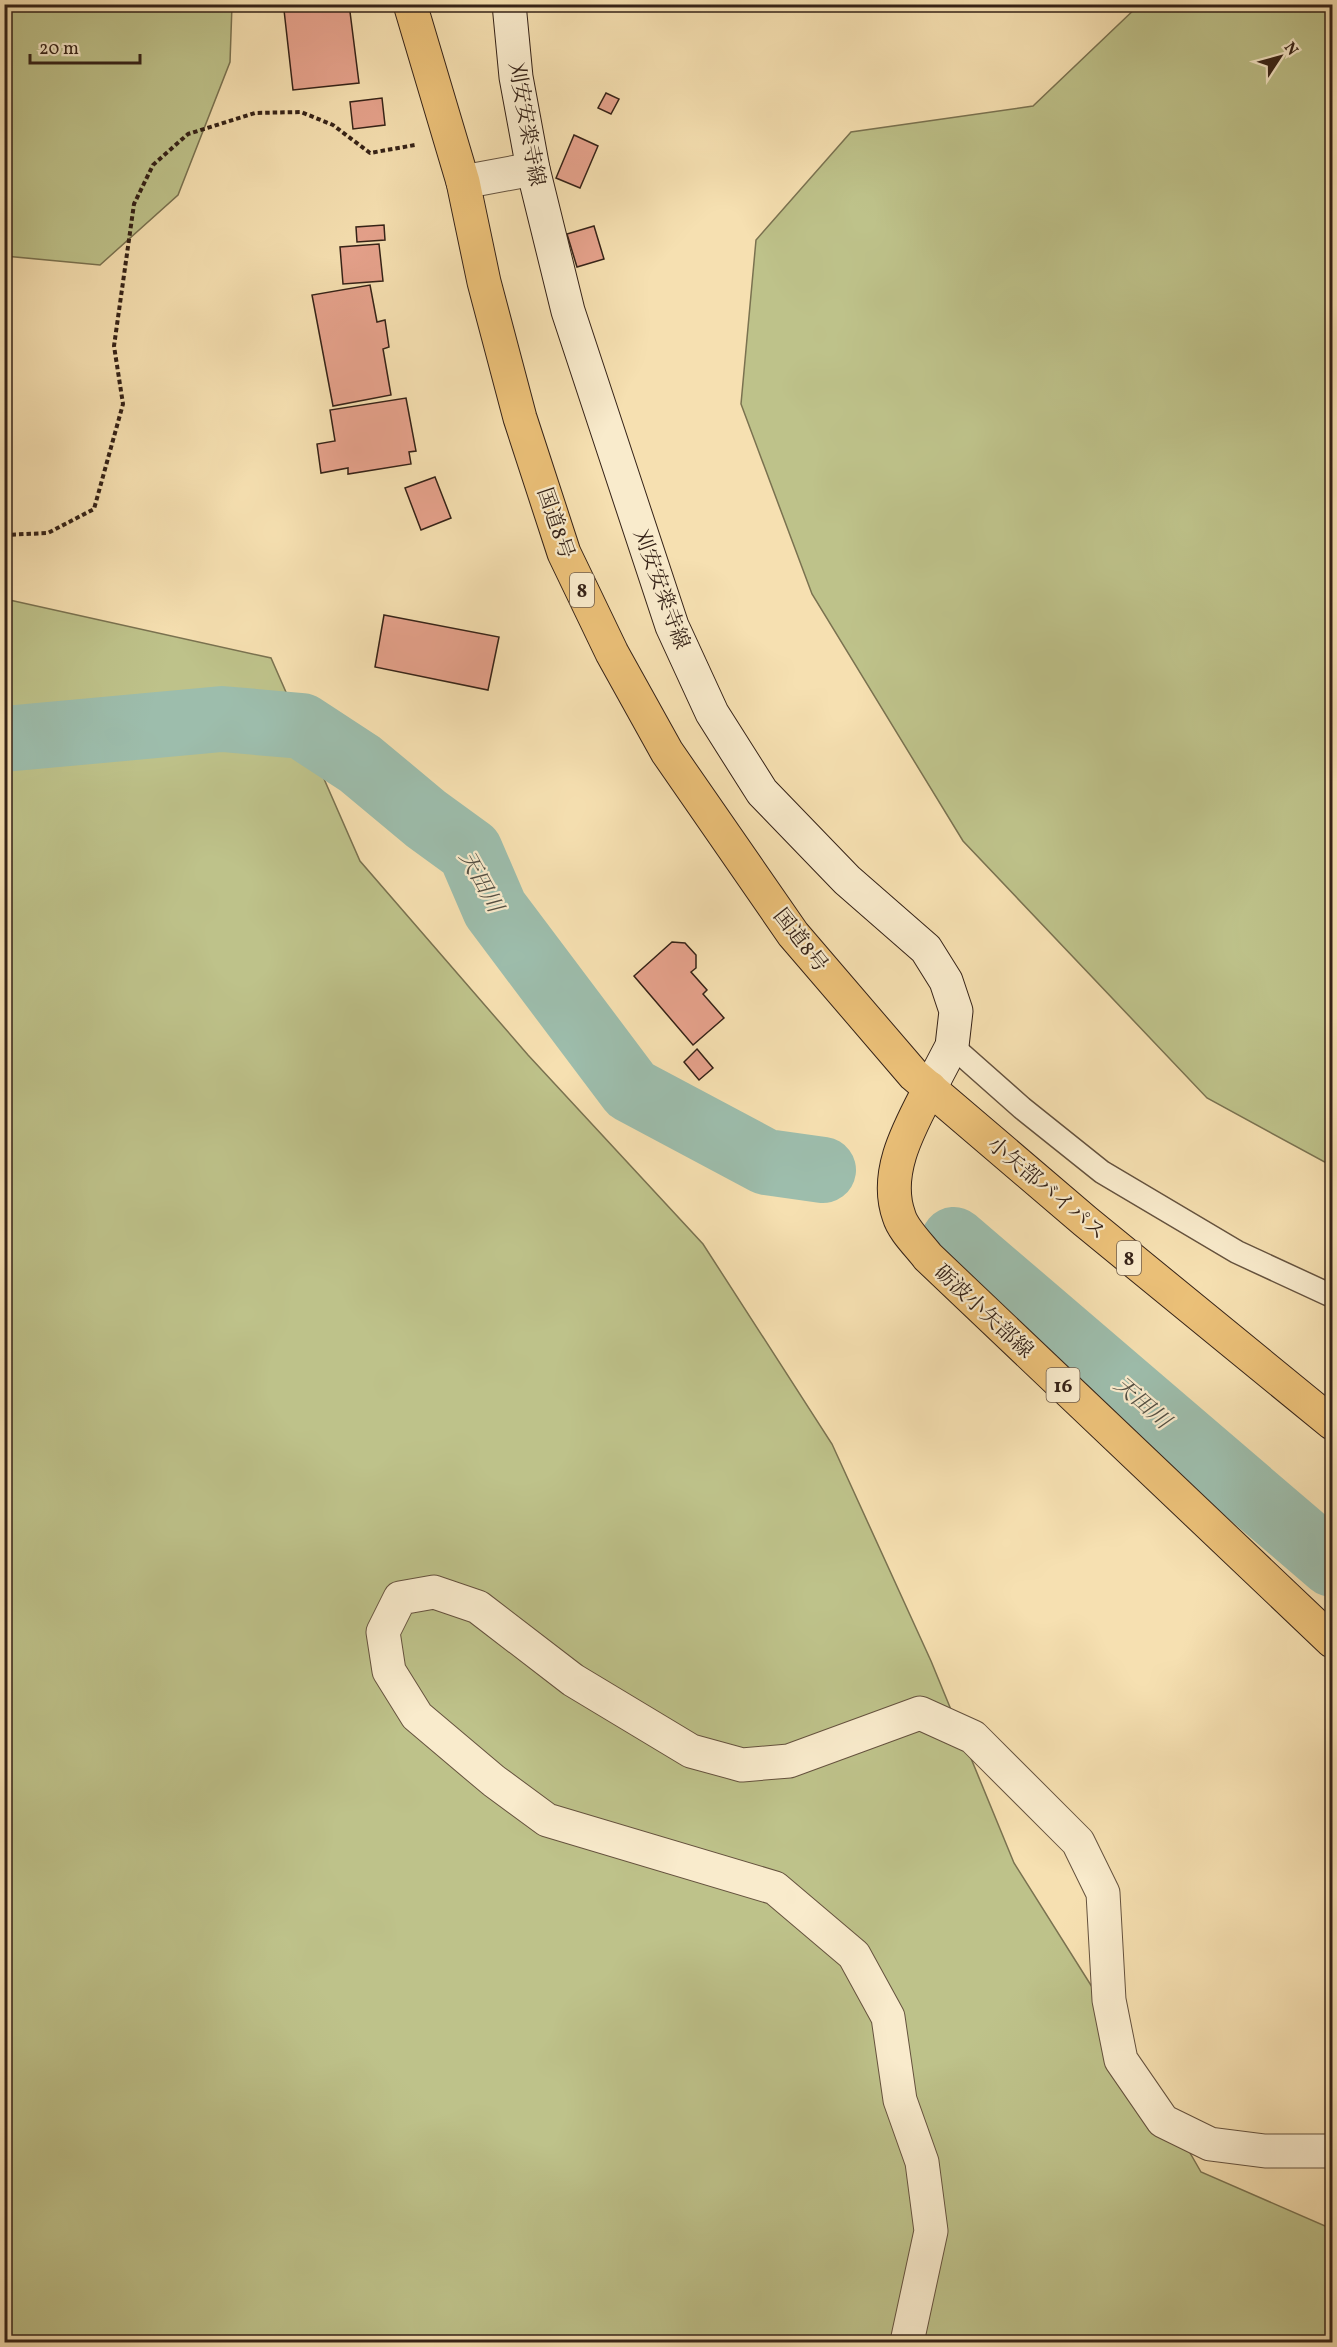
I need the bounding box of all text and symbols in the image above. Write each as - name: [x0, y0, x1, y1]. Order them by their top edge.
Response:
- scale bar: [30, 27, 140, 65]
- north arrow: [1250, 27, 1310, 87]
- text: 20 m: [39, 37, 79, 62]
- text: N: [1278, 38, 1303, 61]
- street label: 刈安安楽寺線: [500, 60, 551, 189]
- street label: 国道8号: [529, 484, 580, 563]
- street label: 刈安安楽寺線: [625, 525, 696, 654]
- road number: 8: [570, 573, 594, 607]
- water label: 天田川: [450, 846, 510, 920]
- street label: 国道8号: [766, 903, 834, 979]
- street label: 小矢部バイパス: [981, 1131, 1112, 1247]
- road number: 8: [1117, 1241, 1141, 1275]
- street label: 砺波小矢部線: [927, 1259, 1039, 1366]
- road number: 16: [1046, 1368, 1080, 1402]
- water label: 天田川: [1106, 1371, 1178, 1439]

